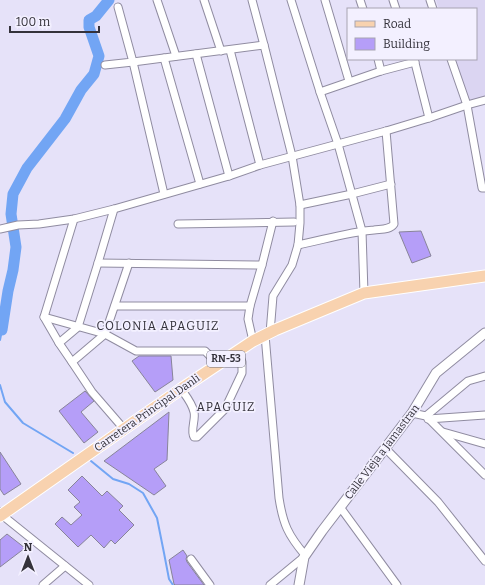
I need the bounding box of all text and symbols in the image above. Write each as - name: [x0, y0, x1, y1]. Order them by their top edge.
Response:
- scale bar: [10, 8, 99, 34]
- legend: [347, 8, 477, 60]
- text: 100 m: [16, 15, 51, 29]
- text: Road: [383, 17, 411, 31]
- text: Building: [383, 37, 430, 51]
- district label: COLONIA APAGUIZ: [97, 319, 219, 333]
- road number: RN-53: [207, 351, 245, 367]
- street label: Carretera Principal Danli: [92, 371, 203, 454]
- district label: APAGUIZ: [196, 400, 256, 414]
- street label: Calle Vieja a Jamastran: [342, 402, 422, 502]
- north arrow: [8, 537, 48, 577]
- text: N: [24, 541, 33, 554]

